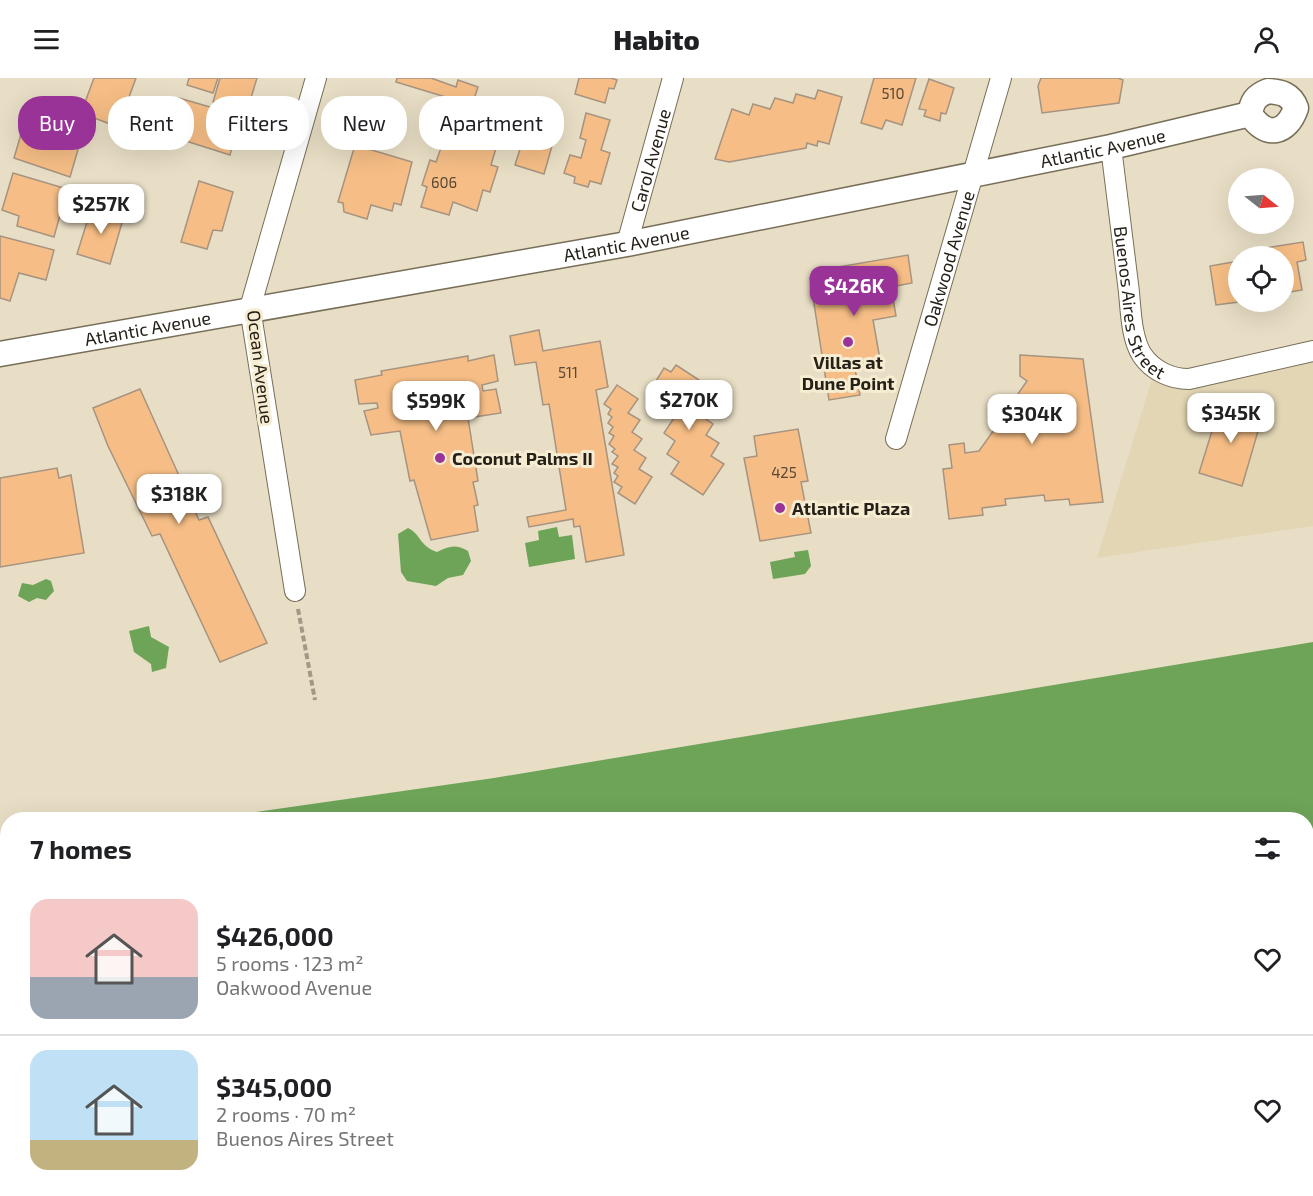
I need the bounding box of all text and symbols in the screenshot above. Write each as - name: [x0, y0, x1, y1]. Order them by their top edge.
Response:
- icon: menu: [30, 23, 63, 56]
- text: Habito: [613, 23, 700, 55]
- icon: person: [1250, 23, 1283, 56]
- house number: 510: [881, 84, 905, 102]
- chip: Buy: [18, 96, 96, 150]
- chip: Rent: [108, 96, 194, 150]
- chip: Filters: [206, 96, 309, 150]
- chip: New: [321, 96, 407, 150]
- chip: Apartment: [419, 96, 564, 150]
- street label: Carol Avenue: [625, 106, 675, 214]
- street label: Atlantic Avenue: [1038, 123, 1168, 172]
- north arrow: [1228, 168, 1294, 234]
- map controls: [1228, 168, 1294, 312]
- house number: 606: [431, 173, 457, 191]
- pin: $257K: [59, 184, 143, 235]
- street label: Oakwood Avenue: [918, 188, 979, 329]
- text: $257K: [72, 191, 130, 215]
- street label: Atlantic Avenue: [562, 221, 691, 266]
- street label: Buenos Aires Street: [1110, 225, 1169, 383]
- button: locate: [1228, 246, 1294, 312]
- pin: $426K: [812, 266, 896, 317]
- text: $426K: [824, 273, 884, 297]
- street label: Atlantic Avenue: [83, 306, 213, 350]
- street label: Ocean Avenue: [243, 309, 279, 425]
- marker: Villas at Dune Point: [841, 335, 855, 349]
- place label: Villas at Dune Point: [802, 351, 895, 394]
- house number: 511: [558, 363, 578, 381]
- pin: $270K: [647, 380, 731, 431]
- pin: $599K: [394, 381, 478, 432]
- text: $270K: [659, 387, 719, 411]
- text: $599K: [407, 388, 465, 412]
- pin: $345K: [1189, 393, 1273, 444]
- pin: $304K: [990, 394, 1074, 445]
- text: $345K: [1201, 400, 1261, 424]
- text: $304K: [1002, 401, 1062, 425]
- place label: Coconut Palms II: [452, 447, 593, 469]
- marker: Coconut Palms II: [433, 451, 447, 465]
- house number: 425: [771, 463, 797, 481]
- pin: $318K: [137, 474, 221, 525]
- text: $318K: [151, 481, 207, 505]
- place label: Atlantic Plaza: [792, 497, 910, 519]
- marker: Atlantic Plaza: [773, 501, 787, 515]
- icon: filters: [1251, 832, 1284, 865]
- text: 7 homes: [30, 833, 132, 864]
- text: $426,000: [216, 920, 334, 951]
- icon: home: [78, 923, 150, 995]
- icon: heart: [1251, 943, 1284, 976]
- text: 5 rooms · 123 m²: [216, 951, 364, 975]
- text: Oakwood Avenue: [216, 975, 372, 999]
- text: $345,000: [216, 1071, 332, 1102]
- icon: home: [78, 1074, 150, 1146]
- icon: heart: [1251, 1094, 1284, 1127]
- text: 2 rooms · 70 m²: [216, 1102, 356, 1126]
- text: Buenos Aires Street: [216, 1126, 394, 1150]

